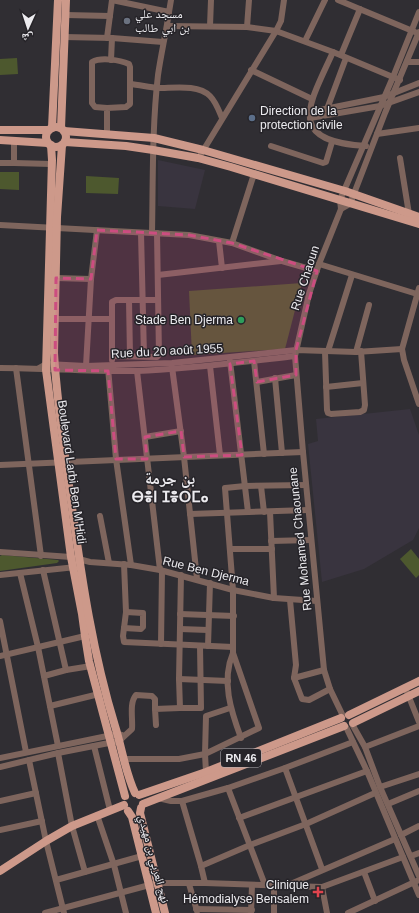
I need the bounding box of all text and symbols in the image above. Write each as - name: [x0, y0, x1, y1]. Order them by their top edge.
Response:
- place label: مسجد علي بن ابي طالب: [135, 7, 190, 38]
- north arrow: [8, 8, 48, 48]
- marker: مسجد علي بن ابي طالب: [122, 16, 132, 26]
- text: ش: [21, 30, 34, 44]
- place label: Direction de la protection civile: [260, 104, 343, 132]
- marker: Direction de la protection civile: [247, 113, 257, 123]
- street label: Rue Chaoun: [288, 244, 322, 312]
- place label: Stade Ben Djerma: [135, 313, 233, 327]
- marker: Stade Ben Djerma: [236, 315, 246, 325]
- street label: Rue du 20 août 1955: [111, 341, 224, 361]
- street label: Boulevard Larbi Ben M'Hidi: [55, 399, 89, 545]
- street label: Rue Mohamed Chaounane: [285, 466, 314, 611]
- district label: بن جرمة ⴱⴻⵏ ⵊⴻⵔⵎⴰ: [132, 470, 209, 505]
- street label: Rue Ben Djerma: [161, 553, 251, 589]
- road number: RN 46: [221, 749, 261, 767]
- street label: نهج العربي بن مهيدي: [133, 814, 172, 905]
- place label: Clinique Hémodialyse Bensalem: [183, 878, 309, 906]
- marker: Clinique Hémodialyse Bensalem: [312, 886, 324, 898]

